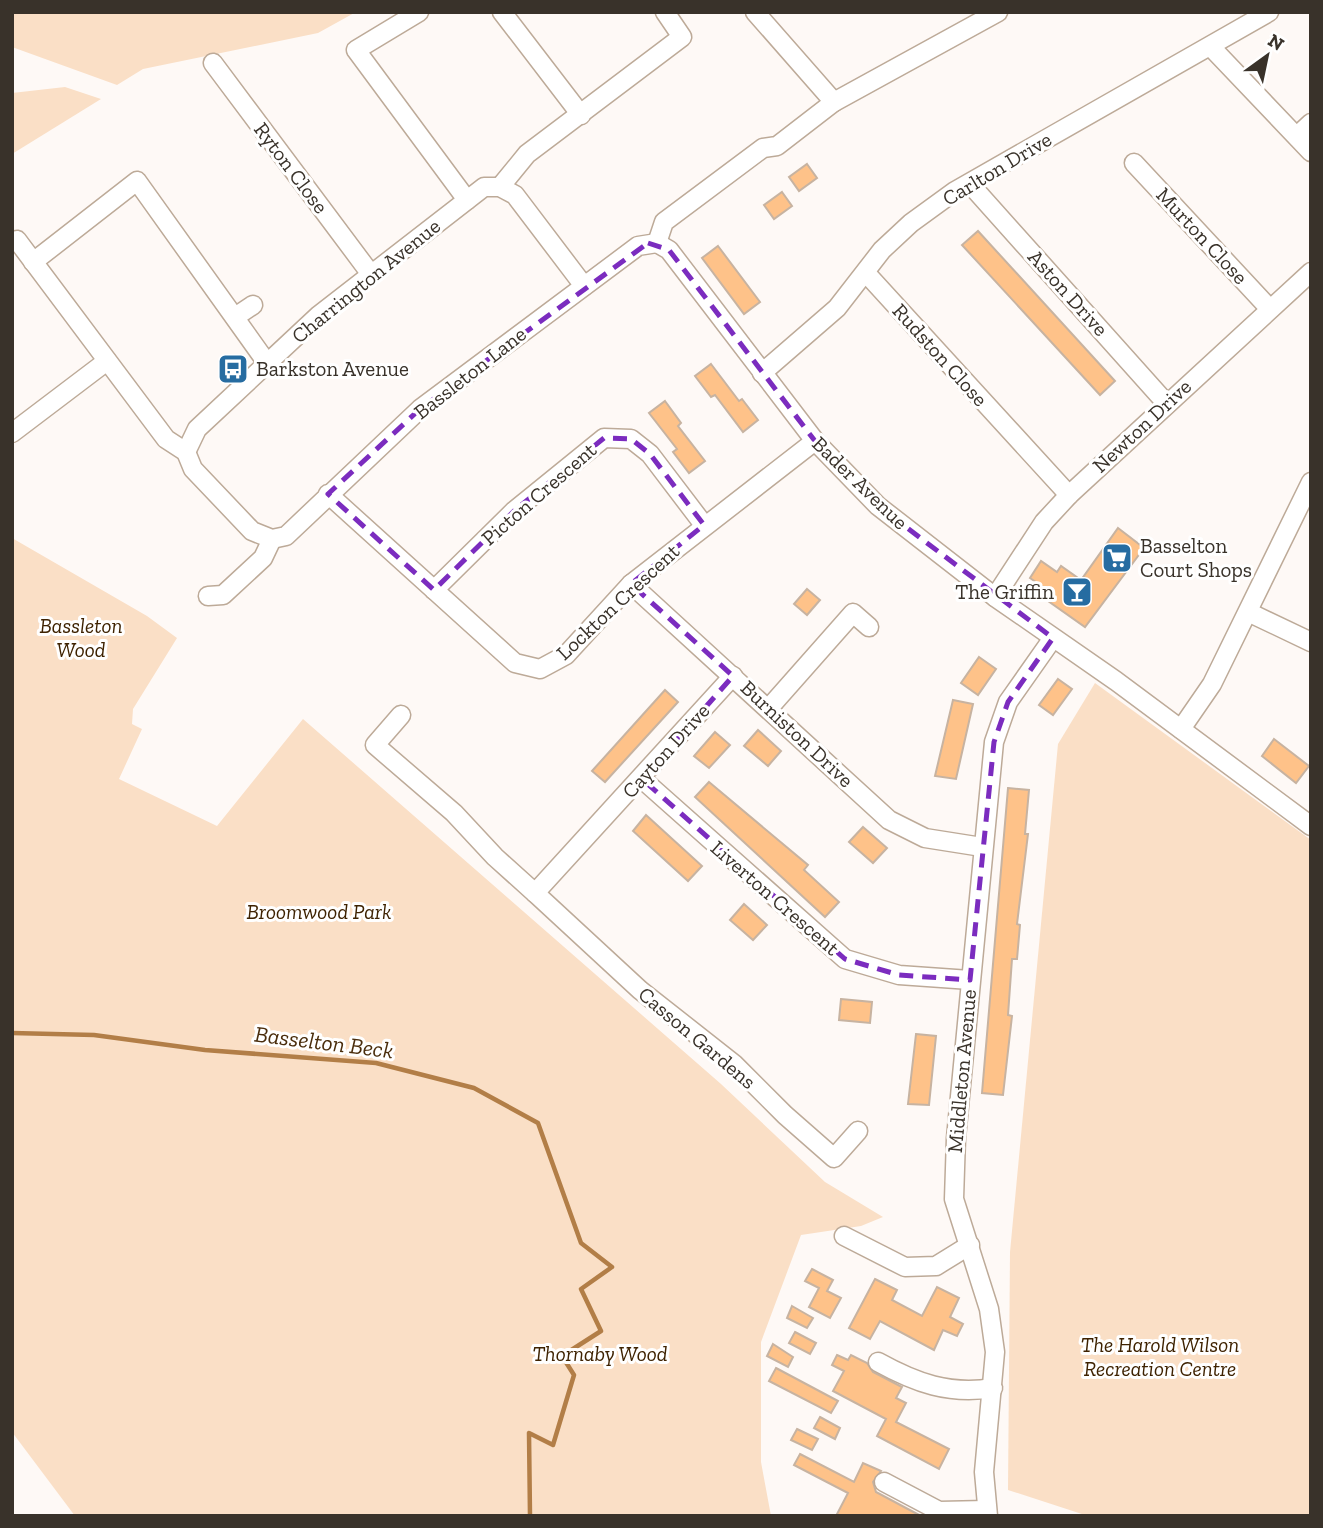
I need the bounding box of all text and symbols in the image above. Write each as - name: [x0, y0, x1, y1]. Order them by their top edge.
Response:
- north arrow: [1232, 21, 1302, 91]
- text: N: [1264, 29, 1288, 56]
- street label: Ryton Close: [249, 117, 334, 218]
- street label: Carlton Drive: [938, 126, 1056, 211]
- street label: Murton Close: [1151, 182, 1254, 289]
- street label: Charrington Avenue: [286, 213, 445, 348]
- street label: Aston Drive: [1023, 244, 1114, 341]
- street label: Rudston Close: [888, 298, 993, 411]
- street label: Bassleton Lane: [409, 321, 531, 424]
- bus stop icon: Barkston Avenue: [216, 352, 250, 386]
- place label: Barkston Avenue: [256, 356, 409, 381]
- street label: Newton Drive: [1087, 374, 1196, 478]
- street label: Bader Avenue: [807, 431, 913, 535]
- street label: Picton Crescent: [476, 437, 601, 550]
- place label: Basselton Court Shops: [1140, 533, 1252, 582]
- street label: Lockton Crescent: [551, 538, 684, 665]
- supermarket icon: Basselton Court Shops: [1100, 541, 1134, 575]
- bar icon: The Griffin: [1060, 575, 1094, 609]
- place label: The Griffin: [955, 579, 1054, 604]
- park label: Bassleton Wood: [40, 613, 122, 662]
- street label: Burniston Drive: [736, 675, 859, 792]
- street label: Cayton Drive: [617, 698, 715, 803]
- street label: Liverton Crescent: [706, 835, 845, 960]
- park label: Broomwood Park: [247, 899, 391, 924]
- street label: Casson Gardens: [633, 981, 761, 1094]
- street label: Middleton Avenue: [942, 988, 981, 1154]
- water label: Basselton Beck: [253, 1020, 395, 1064]
- park label: The Harold Wilson Recreation Centre: [1081, 1332, 1239, 1381]
- park label: Thornaby Wood: [532, 1341, 668, 1366]

